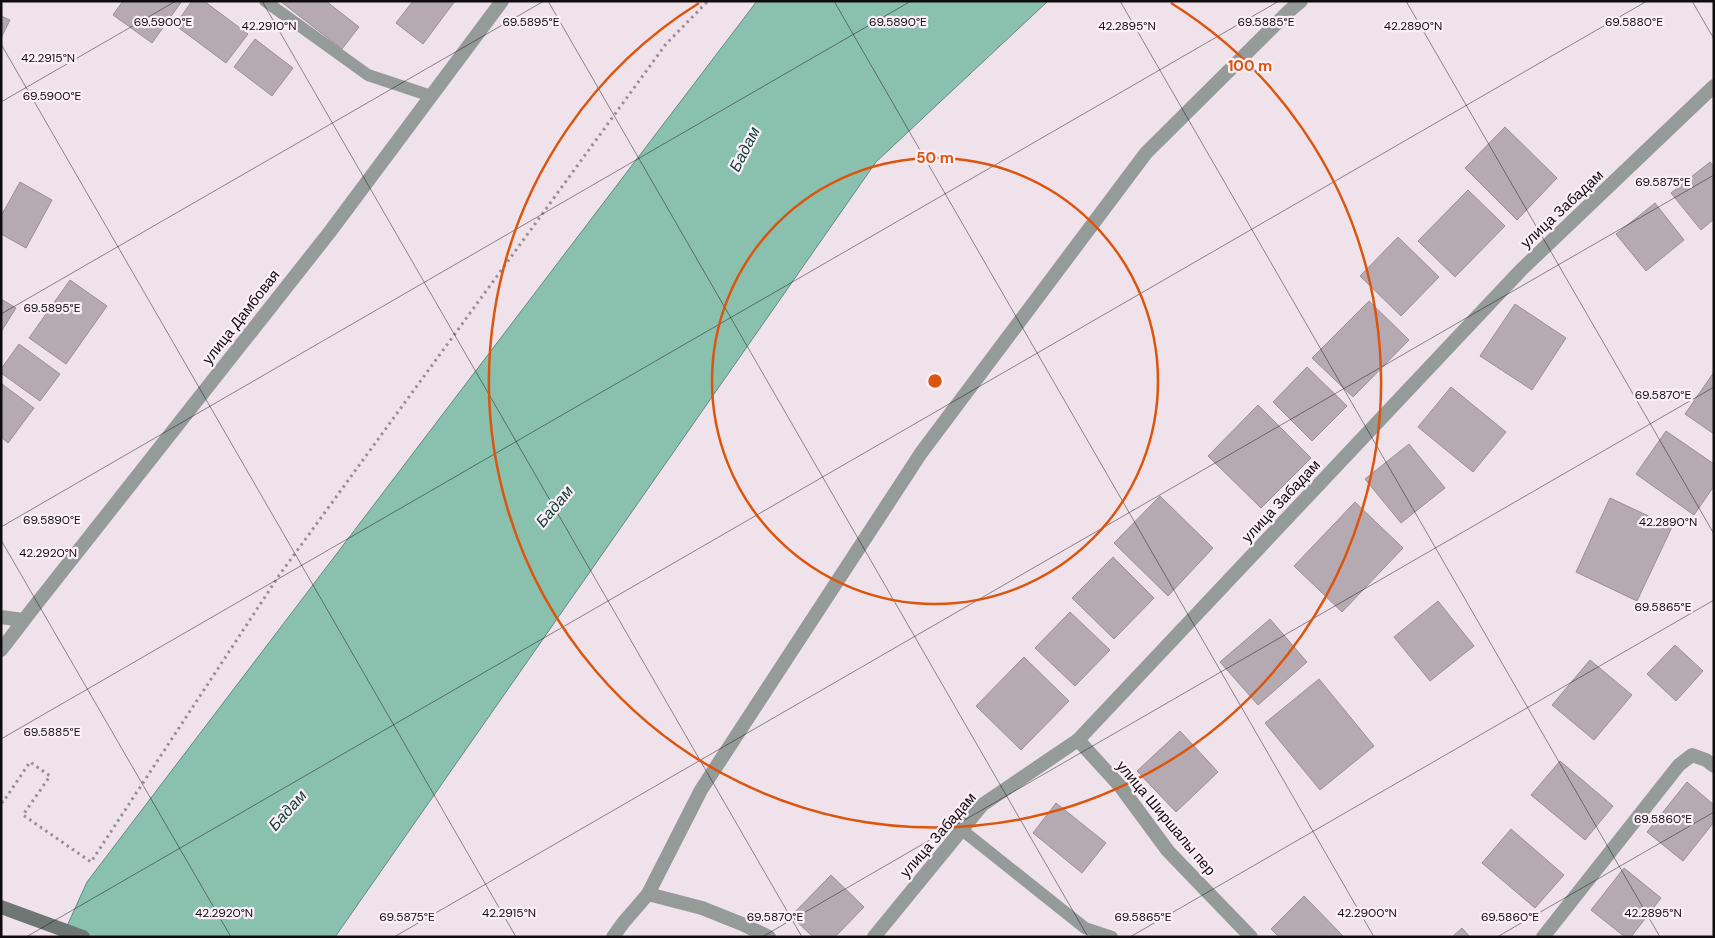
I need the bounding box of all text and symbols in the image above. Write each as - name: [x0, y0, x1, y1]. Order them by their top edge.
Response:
- text: 69.5900°E: [134, 14, 193, 30]
- text: 69.5895°E: [503, 14, 560, 30]
- text: 69.5890°E: [869, 14, 927, 30]
- text: 69.5885°E: [1238, 14, 1295, 30]
- text: 69.5880°E: [1605, 14, 1663, 30]
- text: 42.2910°N: [241, 18, 297, 34]
- text: 42.2895°N: [1098, 18, 1156, 34]
- text: 42.2890°N: [1384, 18, 1442, 34]
- text: 42.2915°N: [21, 50, 75, 66]
- text: 100 m: [1228, 56, 1272, 76]
- text: 69.5900°E: [23, 88, 82, 104]
- water label: Бадам: [724, 123, 765, 175]
- text: 50 m: [916, 148, 954, 168]
- street label: улица Забадам: [1516, 165, 1608, 253]
- text: 69.5875°E: [1635, 174, 1691, 190]
- street label: улица Дамбовая: [198, 266, 284, 368]
- text: 69.5895°E: [24, 300, 81, 316]
- centre of rings: [926, 372, 944, 390]
- text: 69.5870°E: [1635, 387, 1691, 403]
- street label: улица Забадам: [1237, 455, 1325, 547]
- water label: Бадам: [531, 481, 578, 531]
- text: 69.5890°E: [23, 512, 81, 528]
- text: 42.2890°N: [1639, 514, 1697, 530]
- text: 42.2920°N: [19, 545, 77, 561]
- text: 69.5865°E: [1635, 599, 1692, 615]
- text: 69.5885°E: [24, 724, 81, 740]
- street label: улица Ширшалы пер: [1112, 756, 1220, 880]
- water label: Бадам: [263, 785, 311, 835]
- street label: улица Забадам: [895, 788, 981, 882]
- text: 69.5860°E: [1634, 811, 1692, 827]
- text: 42.2920°N: [195, 905, 253, 921]
- text: 42.2915°N: [482, 905, 536, 921]
- text: 42.2900°N: [1337, 905, 1397, 921]
- text: 42.2895°N: [1624, 905, 1682, 921]
- text: 69.5875°E: [379, 909, 435, 925]
- text: 69.5870°E: [747, 909, 803, 925]
- text: 69.5865°E: [1115, 909, 1172, 925]
- text: 69.5860°E: [1481, 909, 1539, 925]

